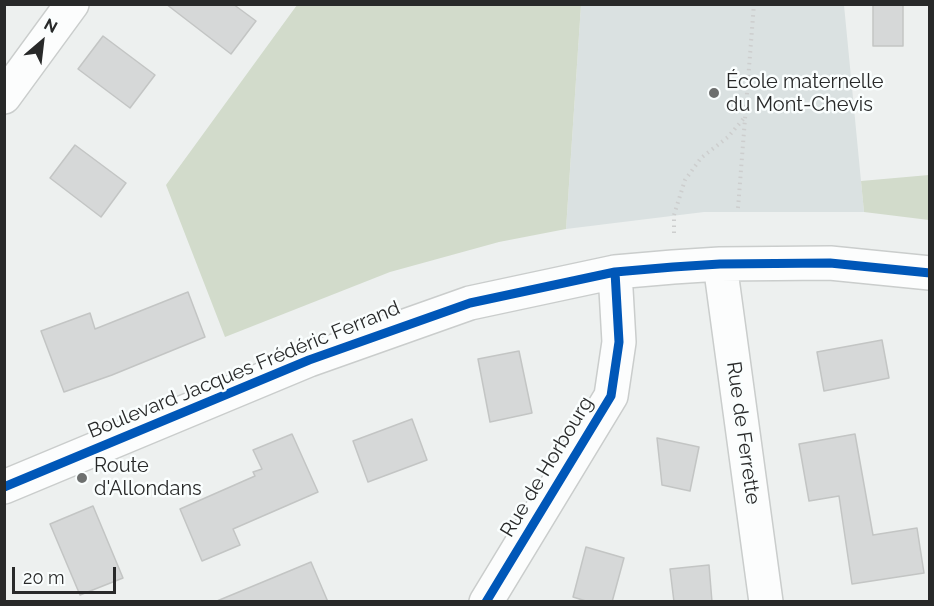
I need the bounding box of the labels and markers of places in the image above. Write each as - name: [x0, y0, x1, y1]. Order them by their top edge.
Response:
- place label: École maternelle du Mont-Chevis: [726, 70, 883, 117]
- marker: École maternelle du Mont-Chevis: [707, 86, 721, 100]
- place label: Route d'Allondans: [94, 454, 202, 501]
- marker: Route d'Allondans: [75, 471, 89, 485]

